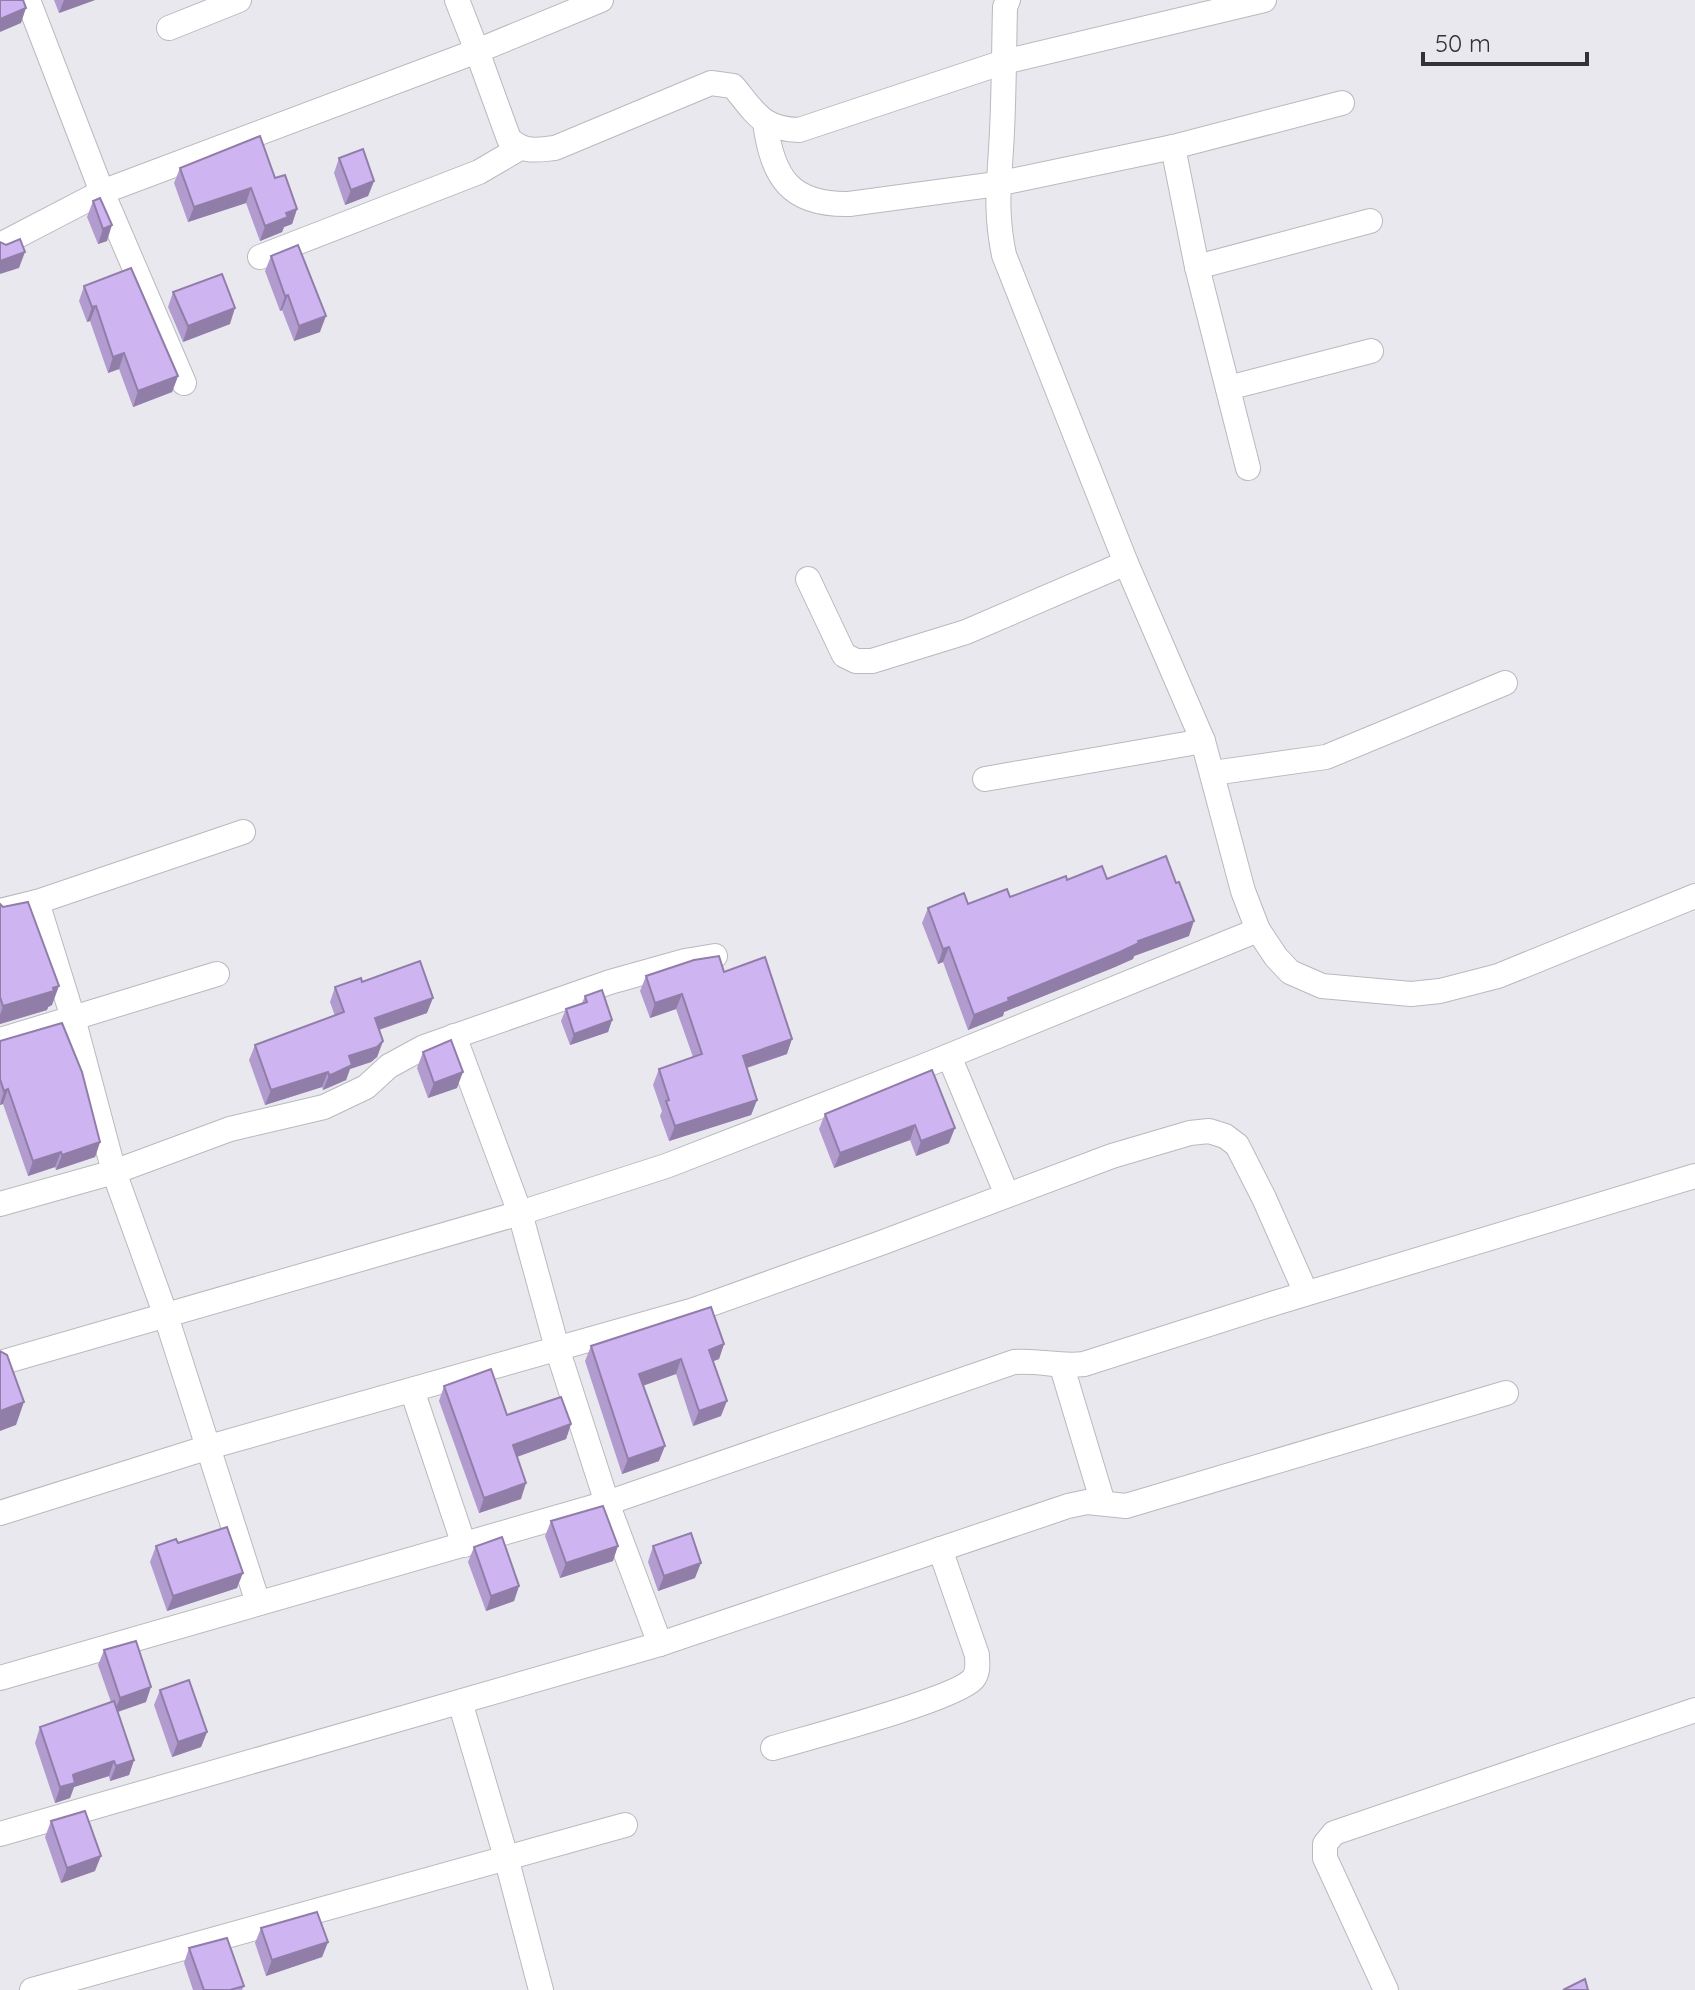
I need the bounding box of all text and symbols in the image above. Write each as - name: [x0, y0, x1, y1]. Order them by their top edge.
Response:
- scale bar: [1423, 16, 1587, 66]
- text: 50 m: [1435, 28, 1491, 58]

